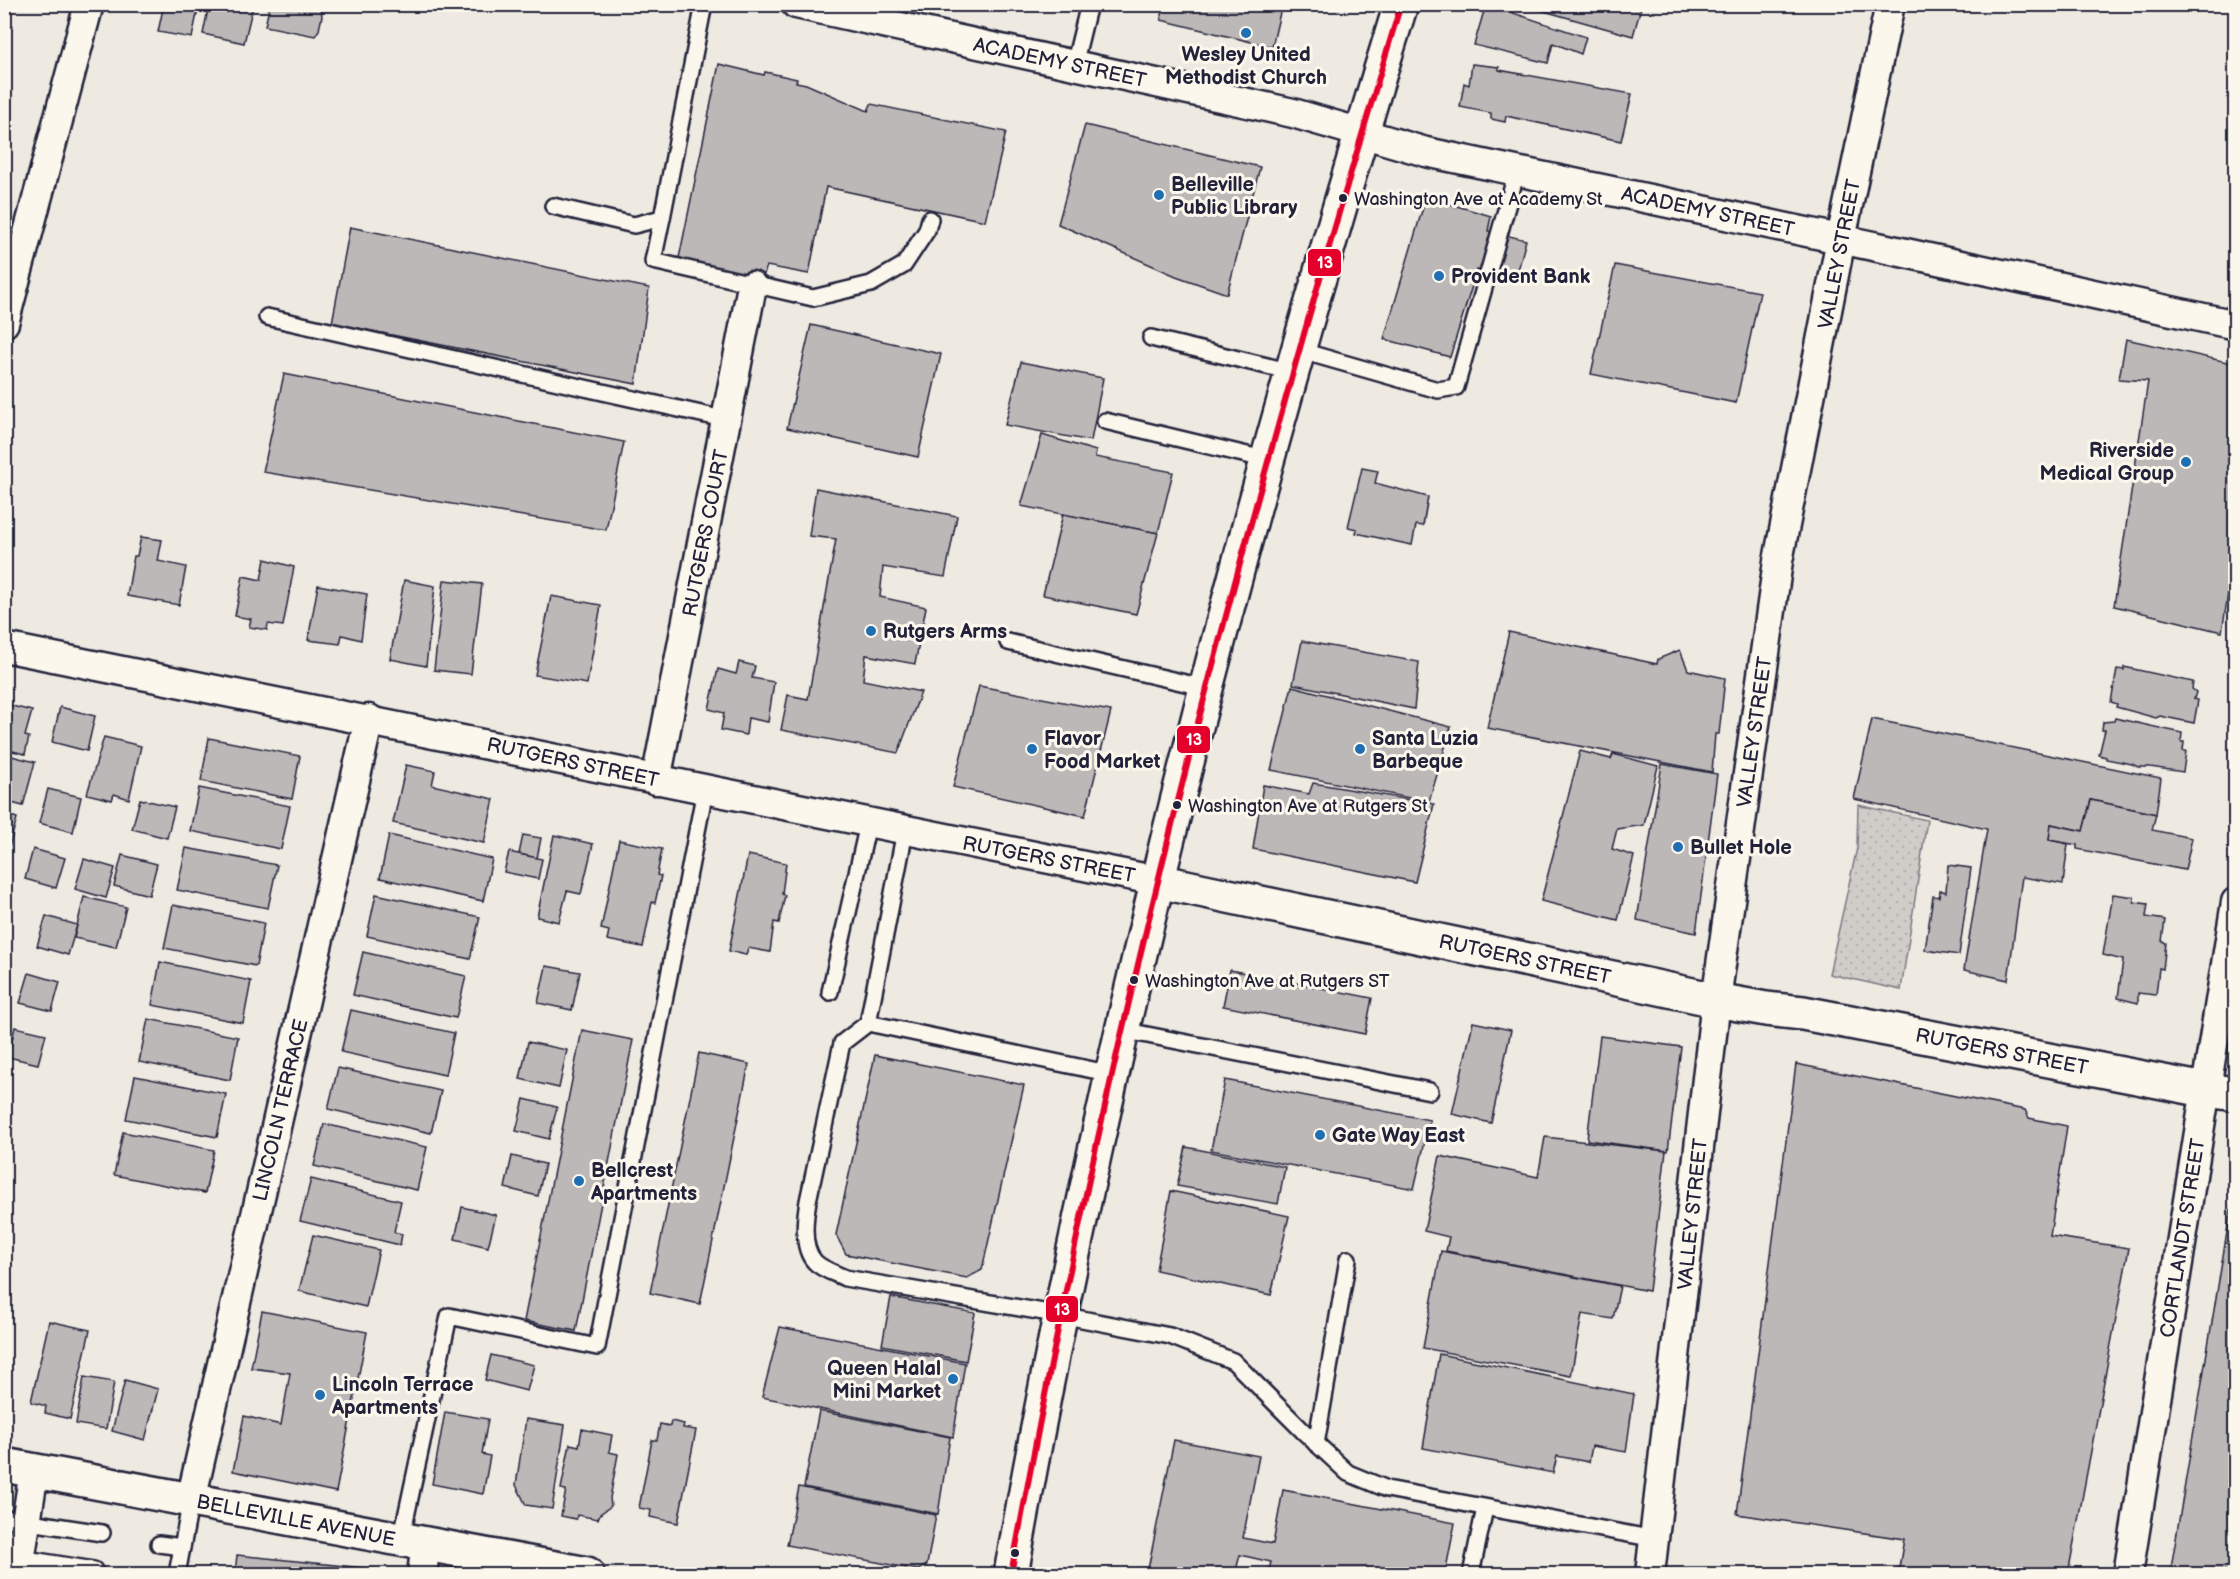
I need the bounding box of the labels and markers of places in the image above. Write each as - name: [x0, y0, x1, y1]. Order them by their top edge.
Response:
- marker: Wesley United Methodist Church: [1239, 26, 1253, 40]
- place label: Wesley United Methodist Church: [1165, 43, 1327, 90]
- place label: Belleville Public Library: [1171, 173, 1298, 220]
- marker: Belleville Public Library: [1152, 188, 1166, 202]
- place label: Washington Ave at Academy St: [1354, 189, 1603, 210]
- marker: Washington Ave at Academy St: [1337, 192, 1349, 204]
- place label: Provident Bank: [1451, 265, 1591, 289]
- marker: Provident Bank: [1432, 269, 1446, 283]
- place label: Riverside Medical Group: [2040, 439, 2174, 486]
- marker: Riverside Medical Group: [2179, 455, 2193, 469]
- place label: Rutgers Arms: [883, 620, 1007, 644]
- marker: Rutgers Arms: [864, 624, 878, 638]
- place label: Flavor Food Market: [1044, 727, 1161, 774]
- place label: Santa Luzia Barbeque: [1372, 727, 1479, 774]
- marker: Flavor Food Market: [1025, 742, 1039, 756]
- marker: Santa Luzia Barbeque: [1353, 742, 1367, 756]
- place label: Washington Ave at Rutgers St: [1188, 796, 1428, 817]
- marker: Washington Ave at Rutgers St: [1171, 799, 1183, 811]
- place label: Bullet Hole: [1690, 836, 1792, 860]
- marker: Bullet Hole: [1671, 840, 1685, 854]
- place label: Washington Ave at Rutgers ST: [1145, 971, 1390, 992]
- marker: Washington Ave at Rutgers ST: [1128, 974, 1140, 986]
- place label: Gate Way East: [1332, 1124, 1465, 1148]
- marker: Gate Way East: [1313, 1128, 1327, 1142]
- place label: Bellcrest Apartments: [590, 1159, 697, 1206]
- marker: Bellcrest Apartments: [572, 1174, 586, 1188]
- place label: Queen Halal Mini Market: [827, 1357, 941, 1404]
- marker: Queen Halal Mini Market: [946, 1372, 960, 1386]
- place label: Lincoln Terrace Apartments: [331, 1373, 474, 1420]
- marker: Lincoln Terrace Apartments: [313, 1388, 327, 1402]
- unlabelled marker: [1009, 1547, 1021, 1559]

